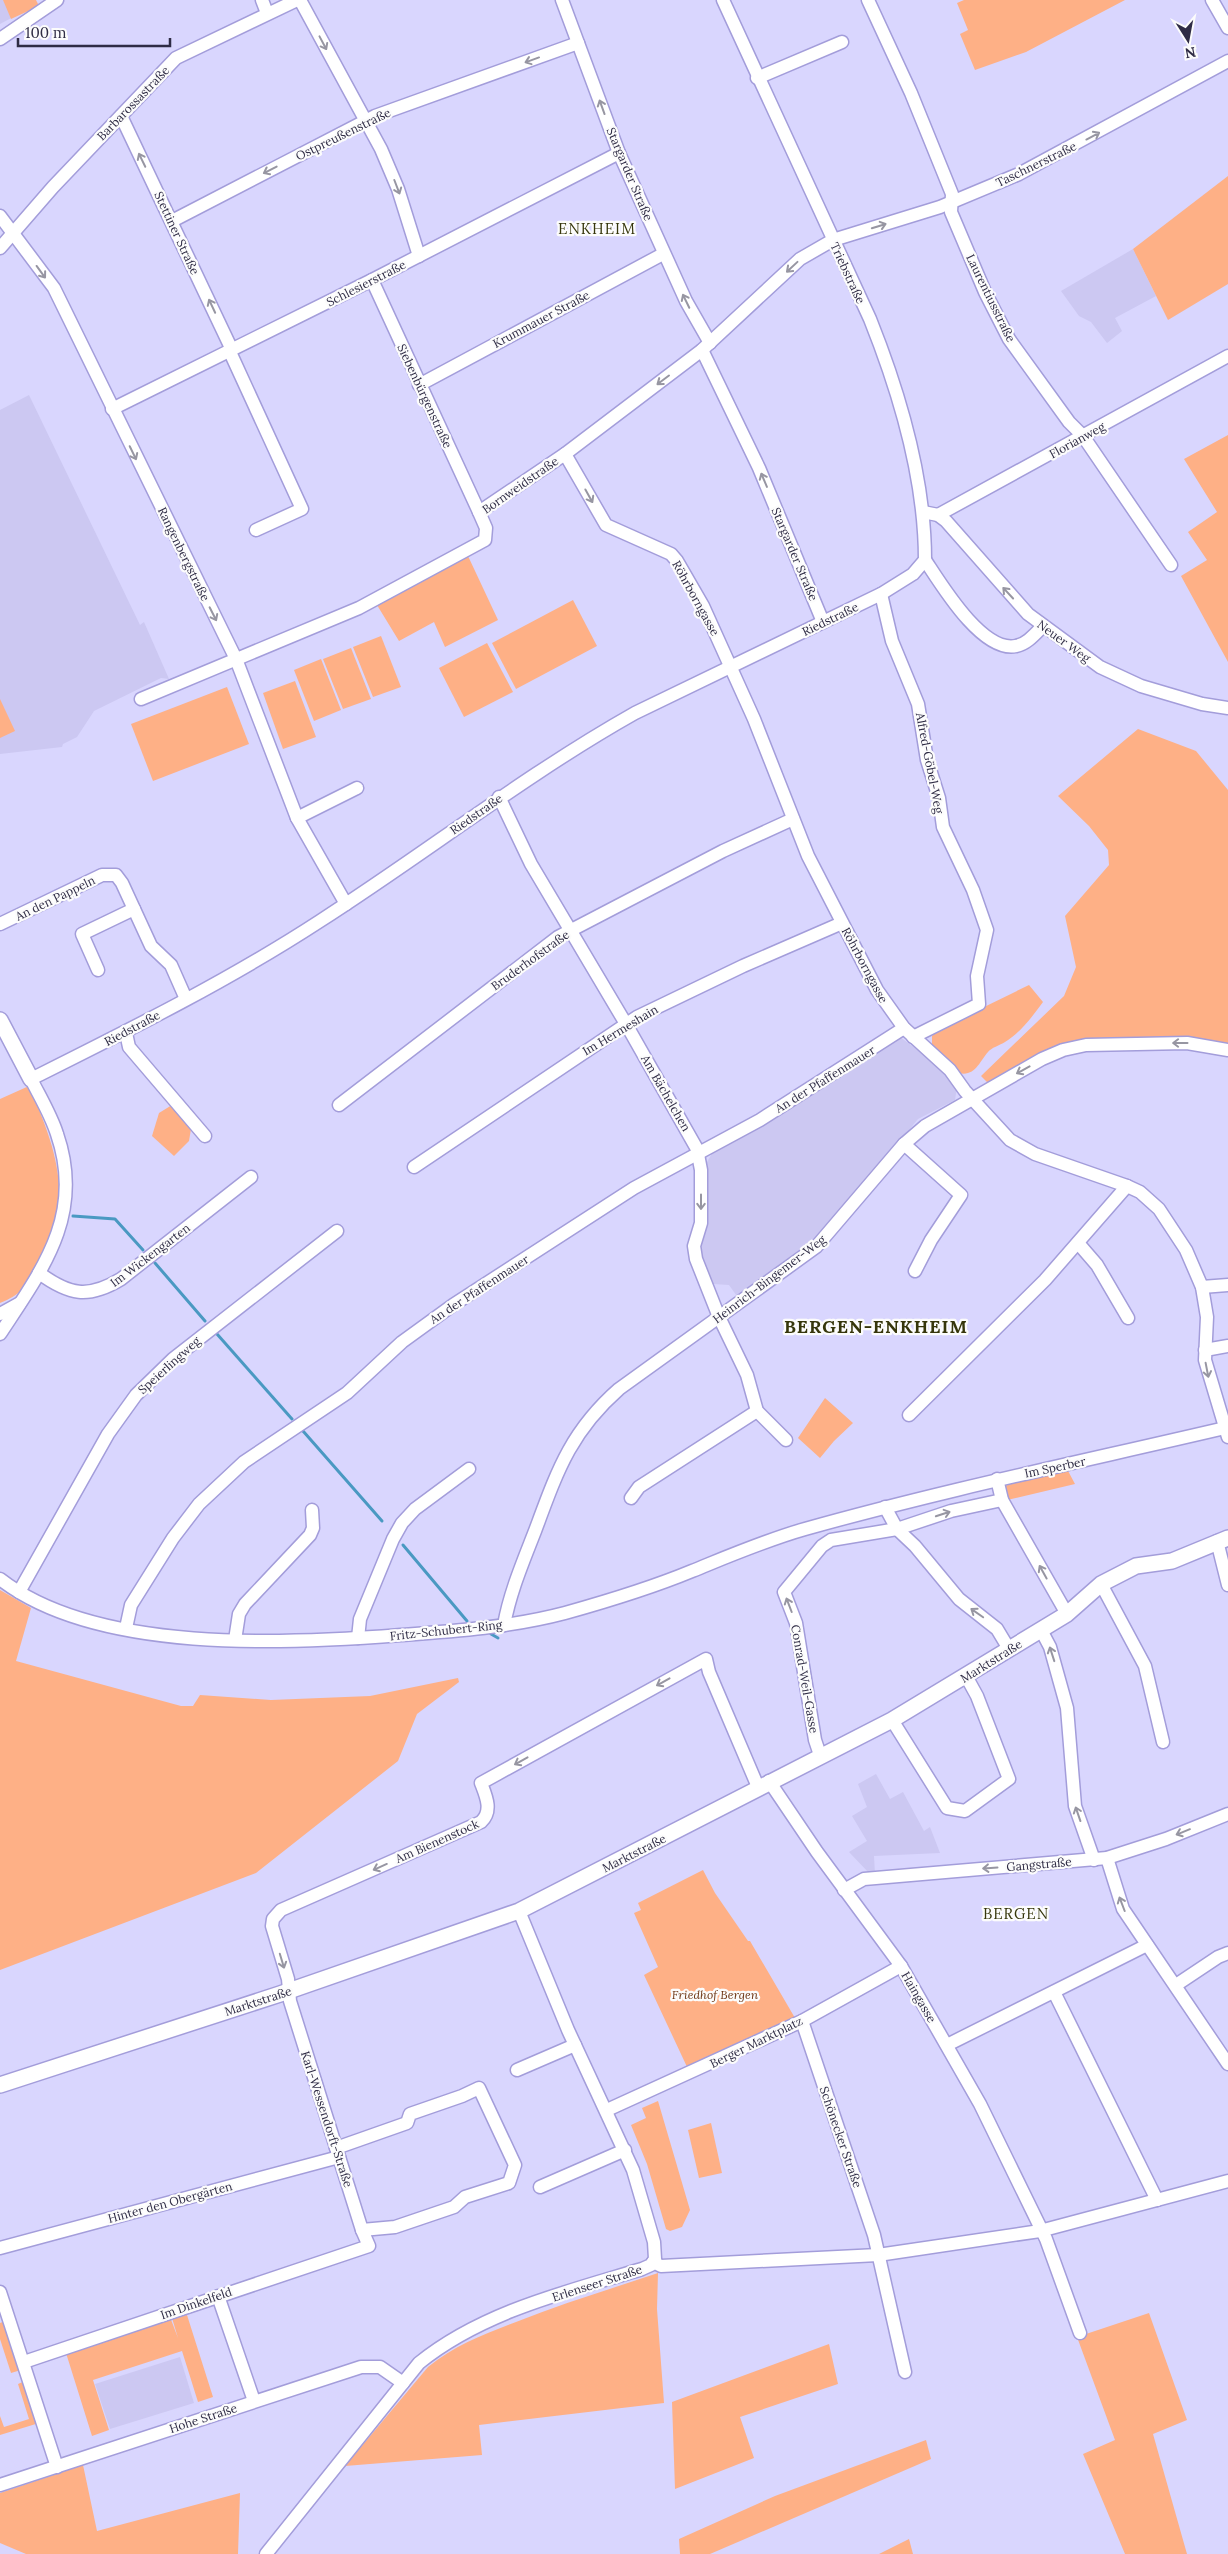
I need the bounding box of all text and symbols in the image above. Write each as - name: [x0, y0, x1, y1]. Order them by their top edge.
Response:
- scale bar: [18, 15, 170, 47]
- north arrow: [1163, 15, 1213, 65]
- text: 100 m: [25, 23, 66, 42]
- one-way arrow: [319, 35, 328, 50]
- text: N: [1183, 43, 1198, 63]
- one-way arrow: [525, 56, 541, 65]
- street label: Barbarossastraße: [94, 62, 173, 143]
- one-way arrow: [597, 100, 606, 116]
- street label: Ostpreußenstraße: [293, 104, 393, 163]
- street label: Stargarder Straße: [604, 125, 657, 223]
- one-way arrow: [1085, 131, 1100, 140]
- street label: Taschnerstraße: [993, 138, 1079, 190]
- one-way arrow: [137, 152, 147, 167]
- one-way arrow: [263, 165, 278, 175]
- one-way arrow: [393, 179, 403, 194]
- street label: Stettiner Straße: [151, 189, 203, 277]
- district label: ENKHEIM: [558, 219, 636, 238]
- one-way arrow: [871, 220, 887, 230]
- street label: Triebstraße: [827, 240, 869, 306]
- street label: Laurentiusstraße: [963, 251, 1019, 345]
- street label: Schlesierstraße: [324, 256, 409, 309]
- one-way arrow: [786, 261, 798, 273]
- one-way arrow: [36, 264, 46, 278]
- street label: Krummauer Straße: [490, 287, 592, 351]
- one-way arrow: [681, 294, 690, 309]
- one-way arrow: [206, 299, 216, 314]
- street label: Siebenbürgenstraße: [394, 342, 456, 451]
- one-way arrow: [657, 374, 670, 385]
- street label: Florianweg: [1047, 418, 1108, 461]
- one-way arrow: [129, 445, 139, 460]
- street label: Bornweidstraße: [479, 453, 561, 517]
- one-way arrow: [759, 473, 769, 488]
- one-way arrow: [584, 489, 594, 504]
- street label: Rangenbergstraße: [155, 505, 213, 604]
- street label: Stargarder Straße: [769, 505, 822, 603]
- street label: Röhrborngasse: [669, 558, 723, 639]
- one-way arrow: [1002, 586, 1014, 599]
- street label: Riedstraße: [799, 599, 861, 639]
- one-way arrow: [209, 606, 218, 621]
- street label: Neuer Weg: [1034, 617, 1094, 666]
- street label: Alfred-Göbel-Weg: [913, 710, 947, 815]
- street label: Riedstraße: [447, 790, 506, 838]
- street label: An den Pappeln: [12, 872, 97, 924]
- street label: Röhrborngasse: [839, 925, 892, 1006]
- street label: Bruderhofstraße: [488, 926, 572, 993]
- street label: Im Hermeshain: [580, 1002, 660, 1058]
- street label: Riedstraße: [102, 1007, 163, 1049]
- one-way arrow: [1172, 1038, 1188, 1048]
- street label: An der Pfaffenmauer: [771, 1042, 878, 1116]
- street label: Am Bächelchen: [638, 1051, 694, 1134]
- one-way arrow: [1016, 1066, 1030, 1076]
- one-way arrow: [696, 1194, 706, 1210]
- street label: Im Wickengarten: [107, 1220, 193, 1290]
- street label: Heinrich-Bingemer-Weg: [710, 1231, 829, 1326]
- street label: An der Pfaffenmauer: [426, 1251, 532, 1327]
- district label: BERGEN-ENKHEIM: [784, 1315, 968, 1338]
- street label: Speierlingweg: [135, 1333, 204, 1397]
- one-way arrow: [1203, 1362, 1212, 1378]
- street label: Im Sperber: [1023, 1453, 1088, 1481]
- one-way arrow: [935, 1508, 951, 1518]
- one-way arrow: [1038, 1565, 1047, 1580]
- one-way arrow: [784, 1598, 793, 1613]
- one-way arrow: [970, 1608, 984, 1618]
- street label: Fritz-Schubert-Ring: [389, 1617, 503, 1643]
- street label: Conrad-Weil-Gasse: [788, 1623, 822, 1735]
- street label: Marktstraße: [958, 1636, 1025, 1686]
- one-way arrow: [1047, 1647, 1056, 1663]
- one-way arrow: [656, 1678, 671, 1687]
- one-way arrow: [513, 1756, 528, 1766]
- one-way arrow: [1073, 1807, 1082, 1822]
- street label: Am Bienenstock: [392, 1816, 482, 1867]
- one-way arrow: [1176, 1828, 1191, 1837]
- street label: Marktstraße: [600, 1830, 669, 1875]
- street label: Gangstraße: [1006, 1854, 1073, 1874]
- one-way arrow: [373, 1862, 388, 1872]
- one-way arrow: [982, 1864, 998, 1873]
- one-way arrow: [1117, 1897, 1126, 1912]
- district label: BERGEN: [983, 1904, 1049, 1923]
- one-way arrow: [277, 1952, 287, 1968]
- street label: Haingasse: [898, 1969, 940, 2026]
- street label: Marktstraße: [223, 1983, 294, 2019]
- park label: Friedhof Bergen: [672, 1987, 759, 2002]
- street label: Berger Marktplatz: [707, 2013, 805, 2071]
- street label: Karl-Wessendorft-Straße: [298, 2049, 356, 2190]
- street label: Schönecker Straße: [817, 2084, 866, 2190]
- street label: Hinter den Obergärten: [106, 2178, 234, 2226]
- street label: Erlenseer Straße: [550, 2261, 644, 2305]
- street label: Im Dinkelfeld: [158, 2284, 234, 2322]
- street label: Hohe Straße: [167, 2400, 239, 2436]

